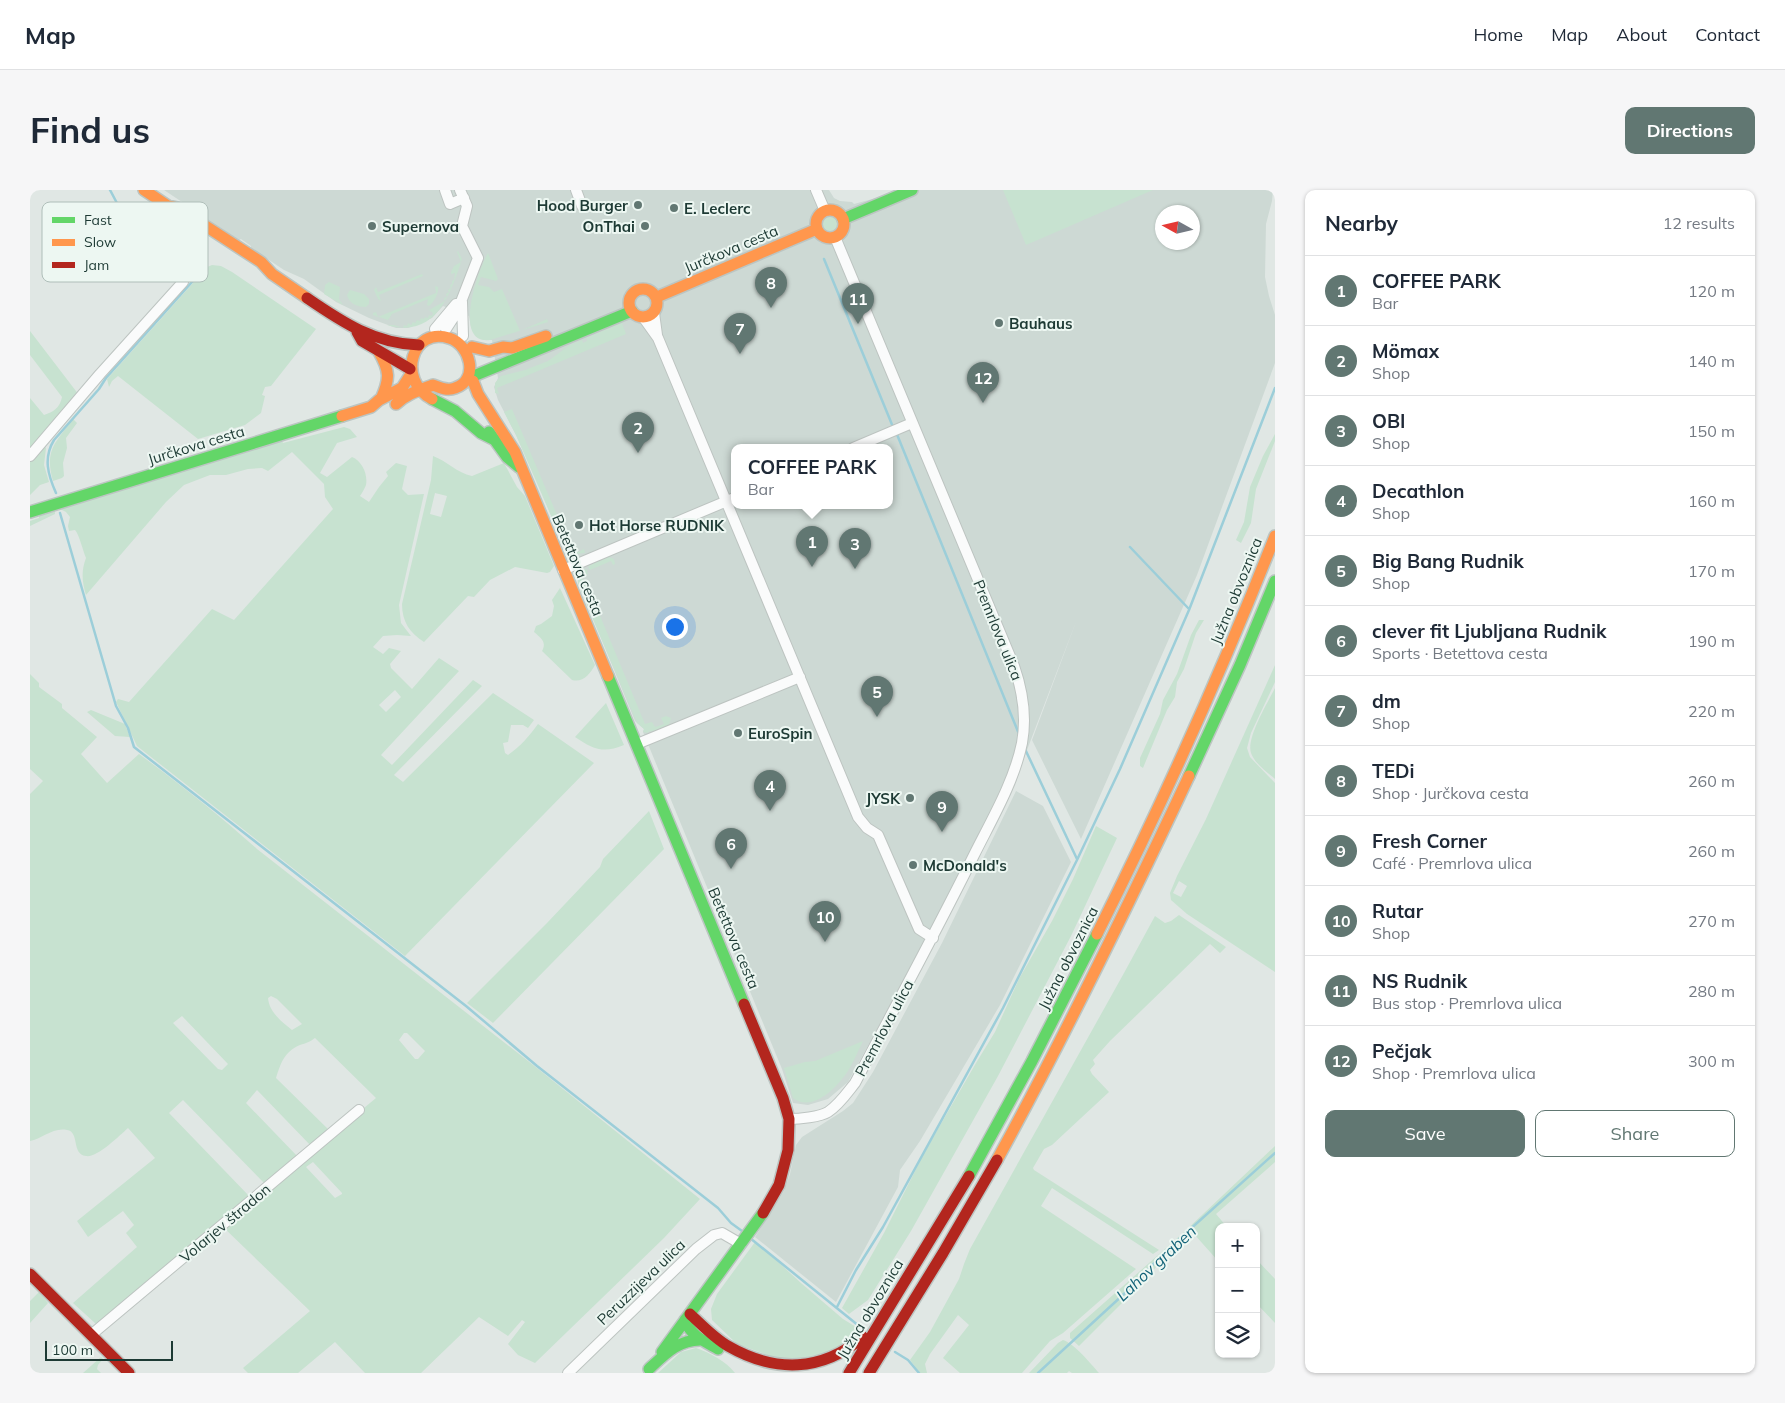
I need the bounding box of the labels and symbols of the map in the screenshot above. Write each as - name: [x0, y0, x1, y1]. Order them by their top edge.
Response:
- place label: Hood Burger: [537, 196, 628, 215]
- marker: Hood Burger: [632, 199, 644, 211]
- place label: E. Leclerc: [684, 199, 751, 218]
- legend: [42, 202, 208, 282]
- marker: E. Leclerc: [668, 202, 680, 214]
- north arrow: [1155, 205, 1200, 250]
- text: Fast: [84, 211, 112, 229]
- place label: Supernova: [382, 217, 459, 236]
- place label: OnThai: [583, 217, 635, 236]
- marker: Supernova: [366, 220, 378, 232]
- marker: OnThai: [639, 220, 651, 232]
- street label: Jurčkova cesta: [681, 221, 781, 277]
- text: Slow: [84, 233, 116, 251]
- text: Jam: [84, 256, 109, 274]
- pin: 8: [755, 267, 787, 308]
- pin: 11: [842, 283, 874, 324]
- pin: 7: [724, 313, 756, 354]
- place label: Bauhaus: [1009, 314, 1072, 333]
- marker: Bauhaus: [993, 317, 1005, 329]
- pin: 12: [967, 362, 999, 403]
- pin: 2: [622, 412, 654, 453]
- street label: Jurčkova cesta: [145, 421, 247, 469]
- street label: Betettova cesta: [548, 512, 608, 618]
- place label: Hot Horse RUDNIK: [589, 516, 725, 535]
- marker: Hot Horse RUDNIK: [573, 519, 585, 531]
- pin: 1: [796, 526, 828, 567]
- pin: 3: [839, 528, 871, 569]
- street label: Južna obvoznica: [1206, 535, 1266, 647]
- street label: Premrlova ulica: [969, 577, 1027, 683]
- your location: [662, 614, 688, 640]
- pin: 5: [861, 676, 893, 717]
- place label: EuroSpin: [748, 724, 812, 743]
- marker: EuroSpin: [732, 727, 744, 739]
- pin: 4: [754, 770, 786, 811]
- place label: JYSK: [866, 789, 901, 808]
- pin: 9: [926, 791, 958, 832]
- marker: JYSK: [904, 792, 916, 804]
- pin: 6: [715, 828, 747, 869]
- place label: McDonald's: [923, 856, 1007, 875]
- marker: McDonald's: [907, 859, 919, 871]
- street label: Betettova cesta: [704, 885, 764, 991]
- pin: 10: [809, 901, 841, 942]
- street label: Južna obvoznica: [1034, 903, 1102, 1013]
- street label: Premrlova ulica: [851, 976, 917, 1080]
- street label: Volarjev štradon: [176, 1179, 274, 1267]
- water label: Lahov graben: [1112, 1221, 1200, 1305]
- street label: Peruzzijeva ulica: [593, 1235, 689, 1329]
- street label: Južna obvoznica: [833, 1256, 907, 1362]
- scale bar: [45, 1338, 172, 1361]

